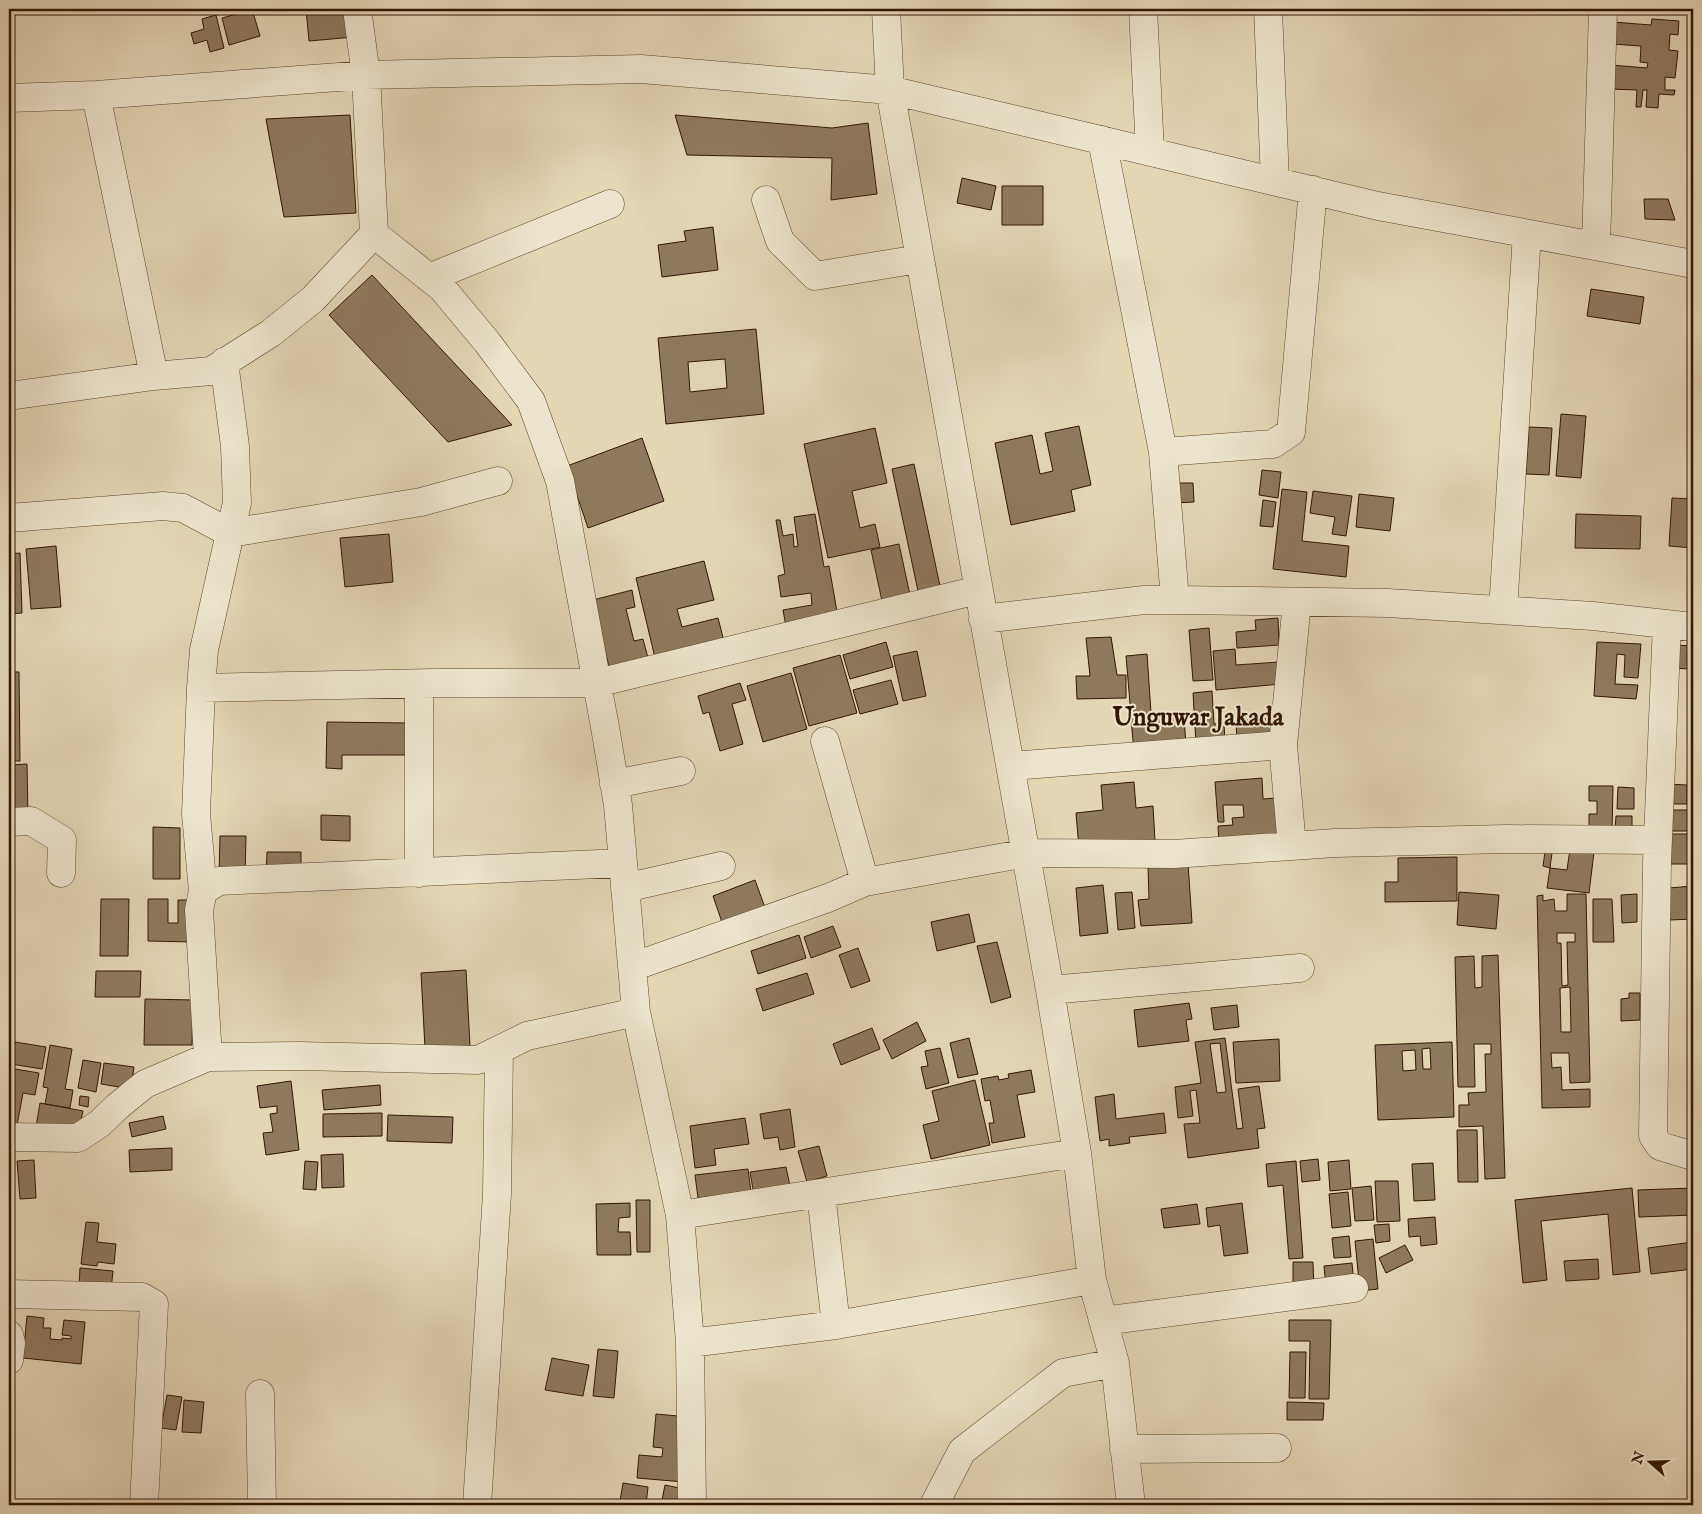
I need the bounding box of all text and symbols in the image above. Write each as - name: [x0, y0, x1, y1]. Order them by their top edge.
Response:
- district label: Unguwar Jakada: [1112, 702, 1285, 734]
- north arrow: [1624, 1436, 1674, 1486]
- text: N: [1628, 1449, 1649, 1468]

